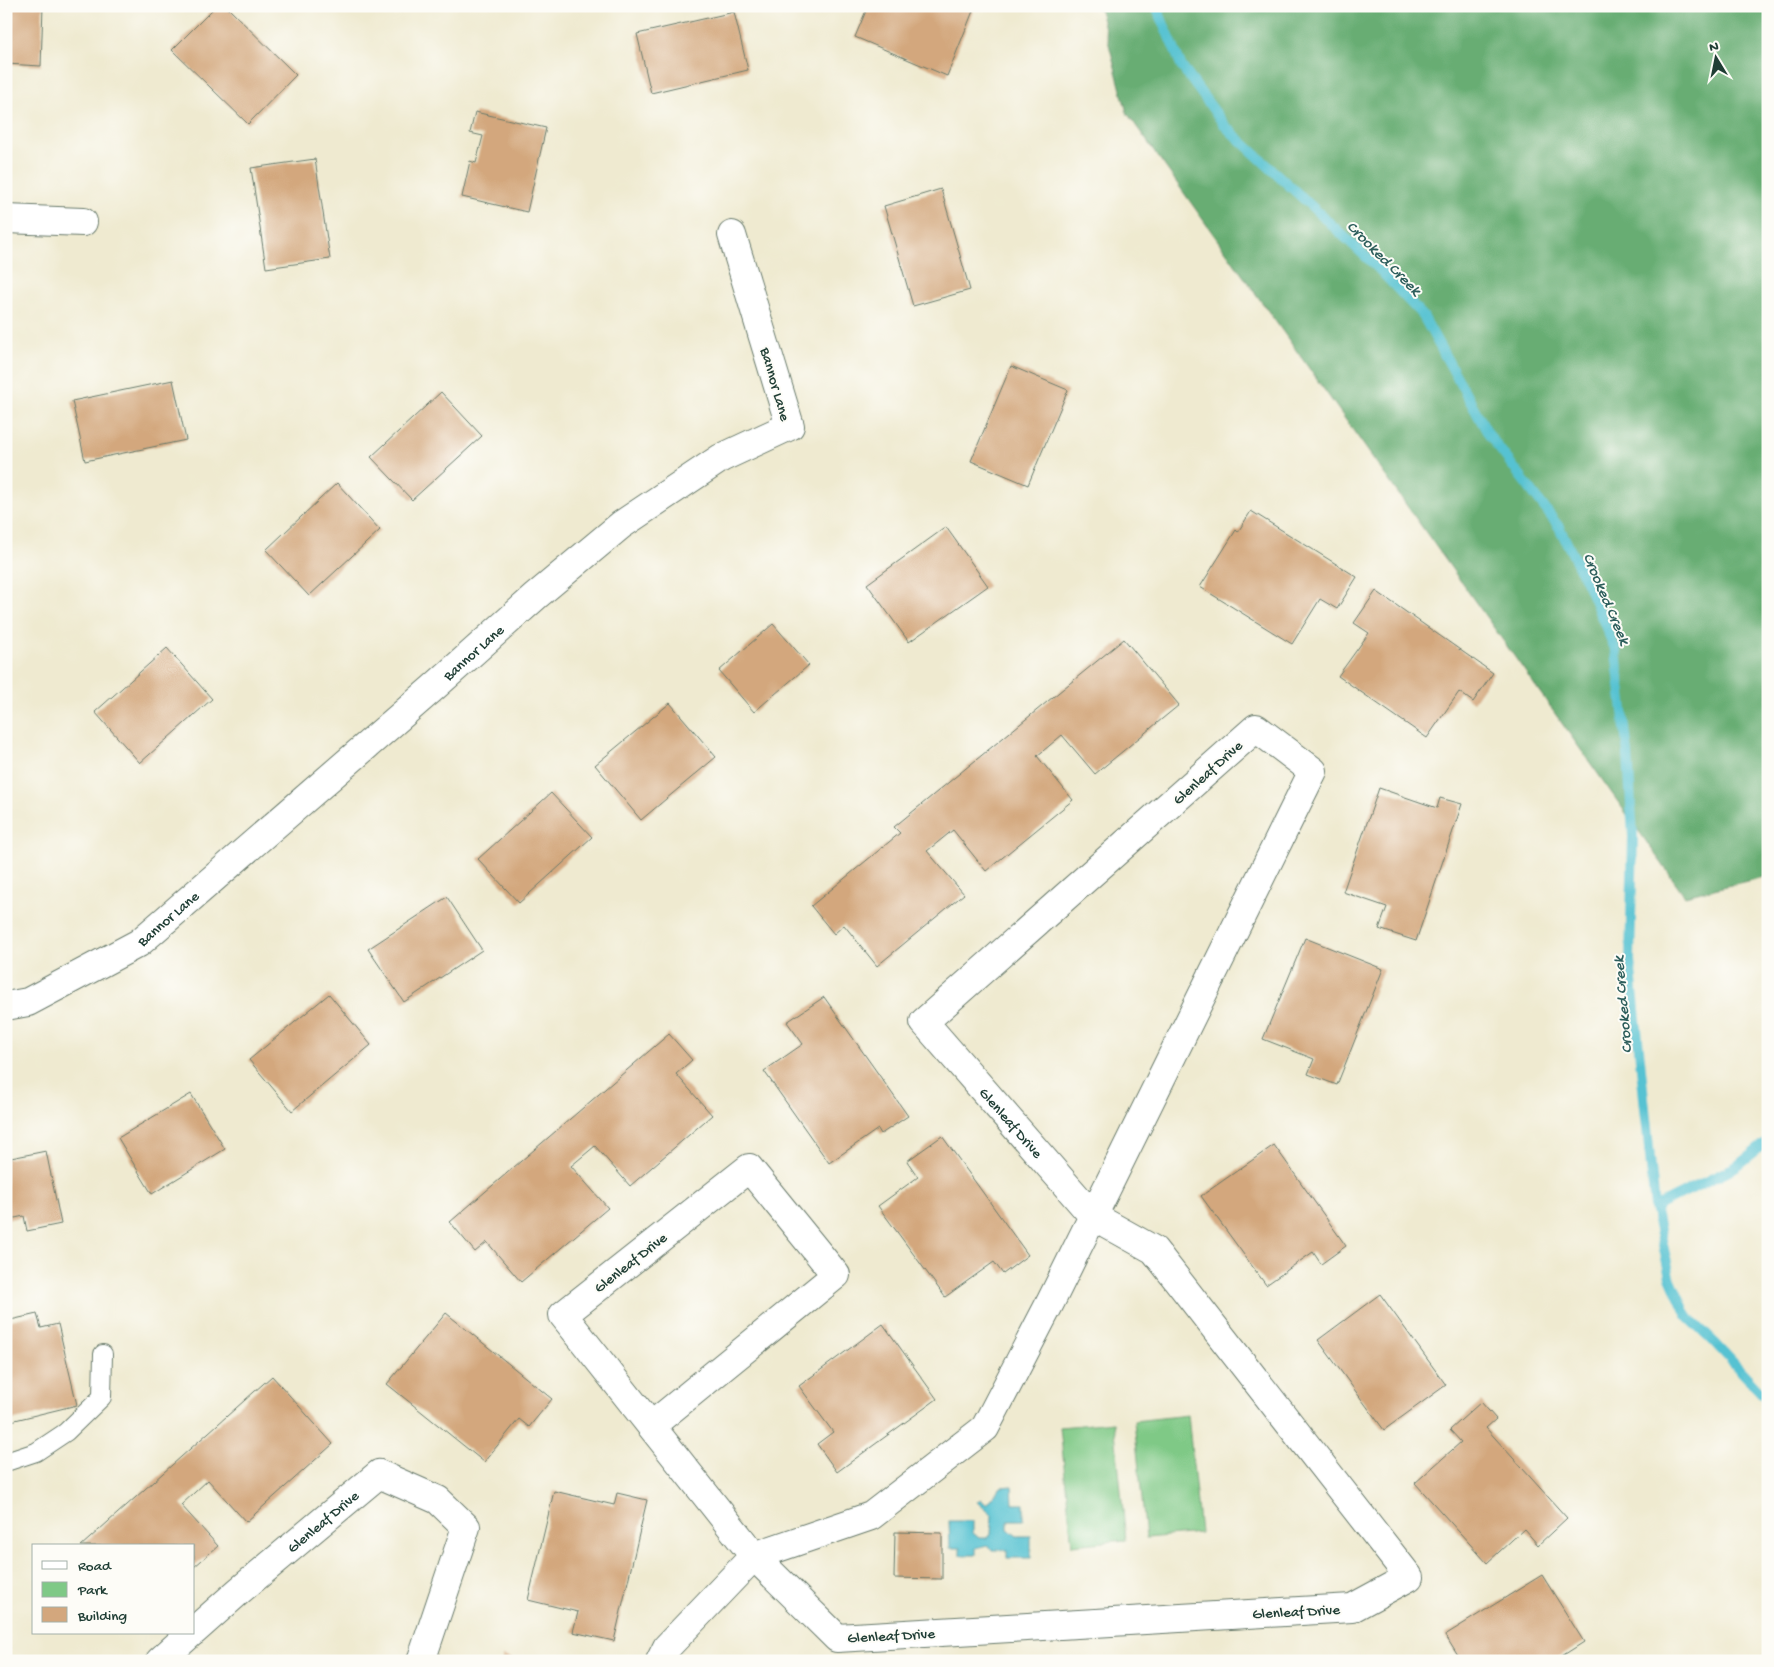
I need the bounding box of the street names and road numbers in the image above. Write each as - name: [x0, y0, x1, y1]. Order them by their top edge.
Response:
- street label: Bannor Lane: [755, 345, 793, 424]
- street label: Bannor Lane: [439, 622, 509, 686]
- street label: Glenleaf Drive: [1170, 737, 1247, 810]
- street label: Bannor Lane: [134, 888, 204, 952]
- street label: Glenleaf Drive: [974, 1085, 1046, 1163]
- street label: Glenleaf Drive: [591, 1229, 672, 1298]
- street label: Glenleaf Drive: [284, 1488, 363, 1558]
- street label: Glenleaf Drive: [1252, 1602, 1341, 1624]
- street label: Glenleaf Drive: [847, 1626, 936, 1648]

